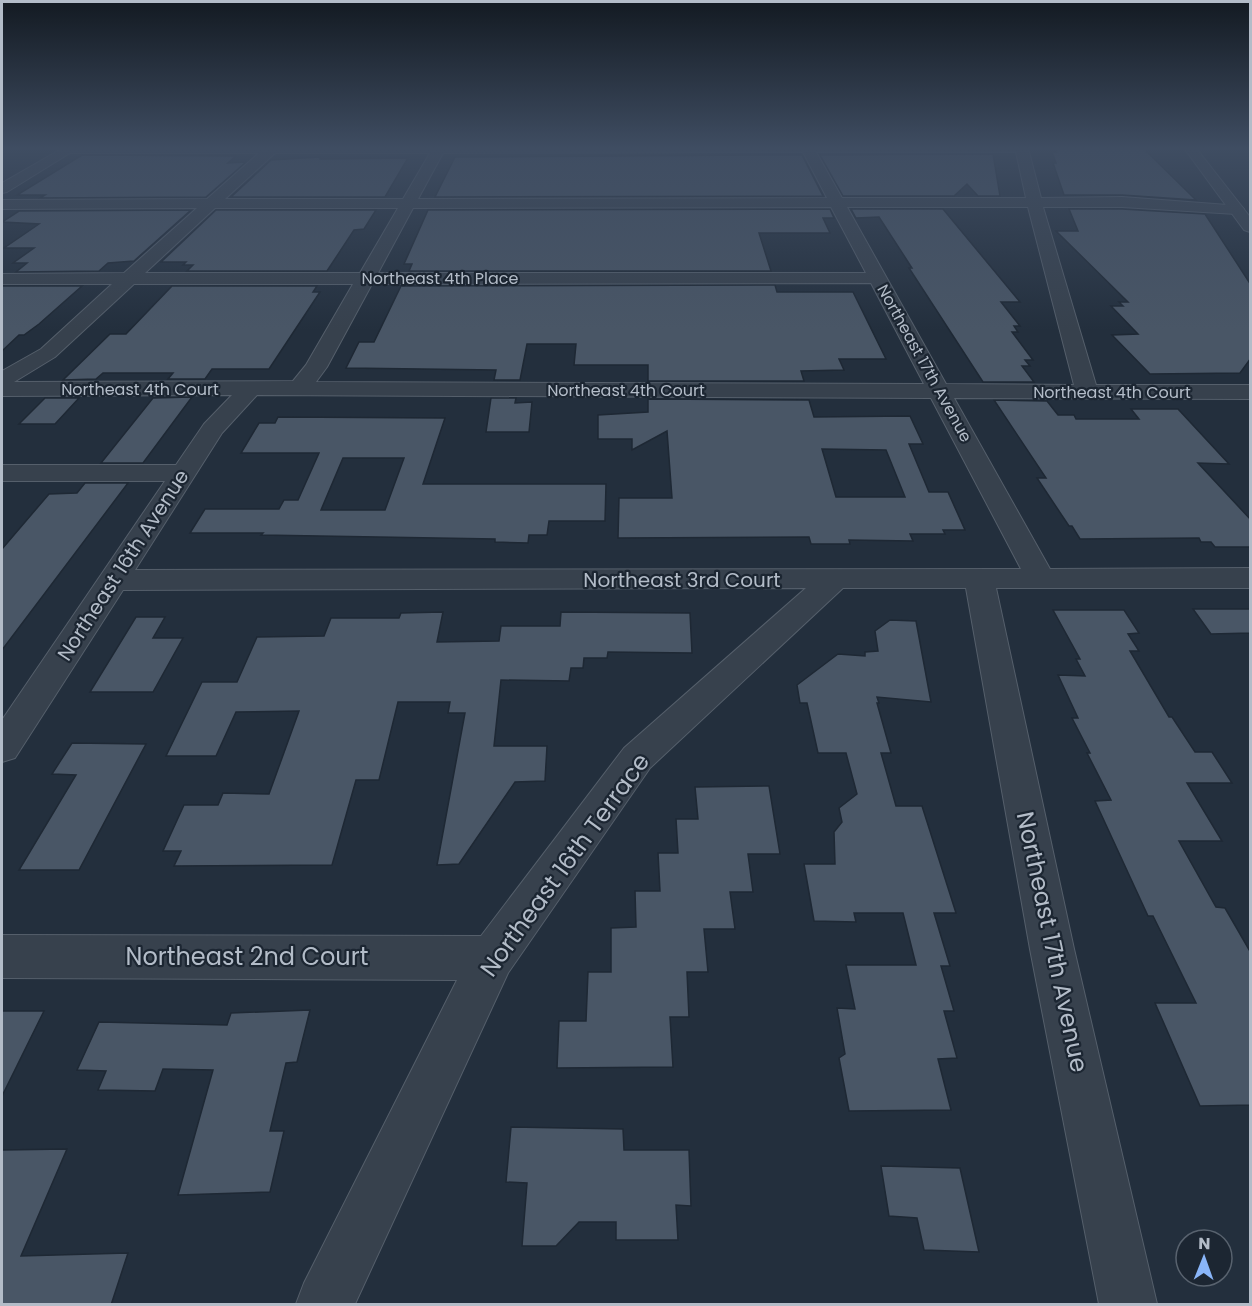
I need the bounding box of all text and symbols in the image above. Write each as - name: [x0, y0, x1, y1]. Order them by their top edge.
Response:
- street label: Northeast 4th Place: [362, 267, 518, 290]
- street label: Northeast 17th Avenue: [872, 280, 978, 446]
- street label: Northeast 4th Court: [61, 378, 219, 401]
- street label: Northeast 4th Court: [547, 379, 705, 402]
- street label: Northeast 4th Court: [1033, 381, 1191, 404]
- street label: Northeast 16th Avenue: [51, 464, 195, 666]
- street label: Northeast 3rd Court: [583, 566, 781, 594]
- street label: Northeast 16th Terrace: [472, 746, 657, 983]
- street label: Northeast 17th Avenue: [1009, 809, 1096, 1075]
- street label: Northeast 2nd Court: [126, 940, 368, 973]
- north arrow: [1174, 1228, 1234, 1288]
- text: N: [1198, 1232, 1210, 1255]

